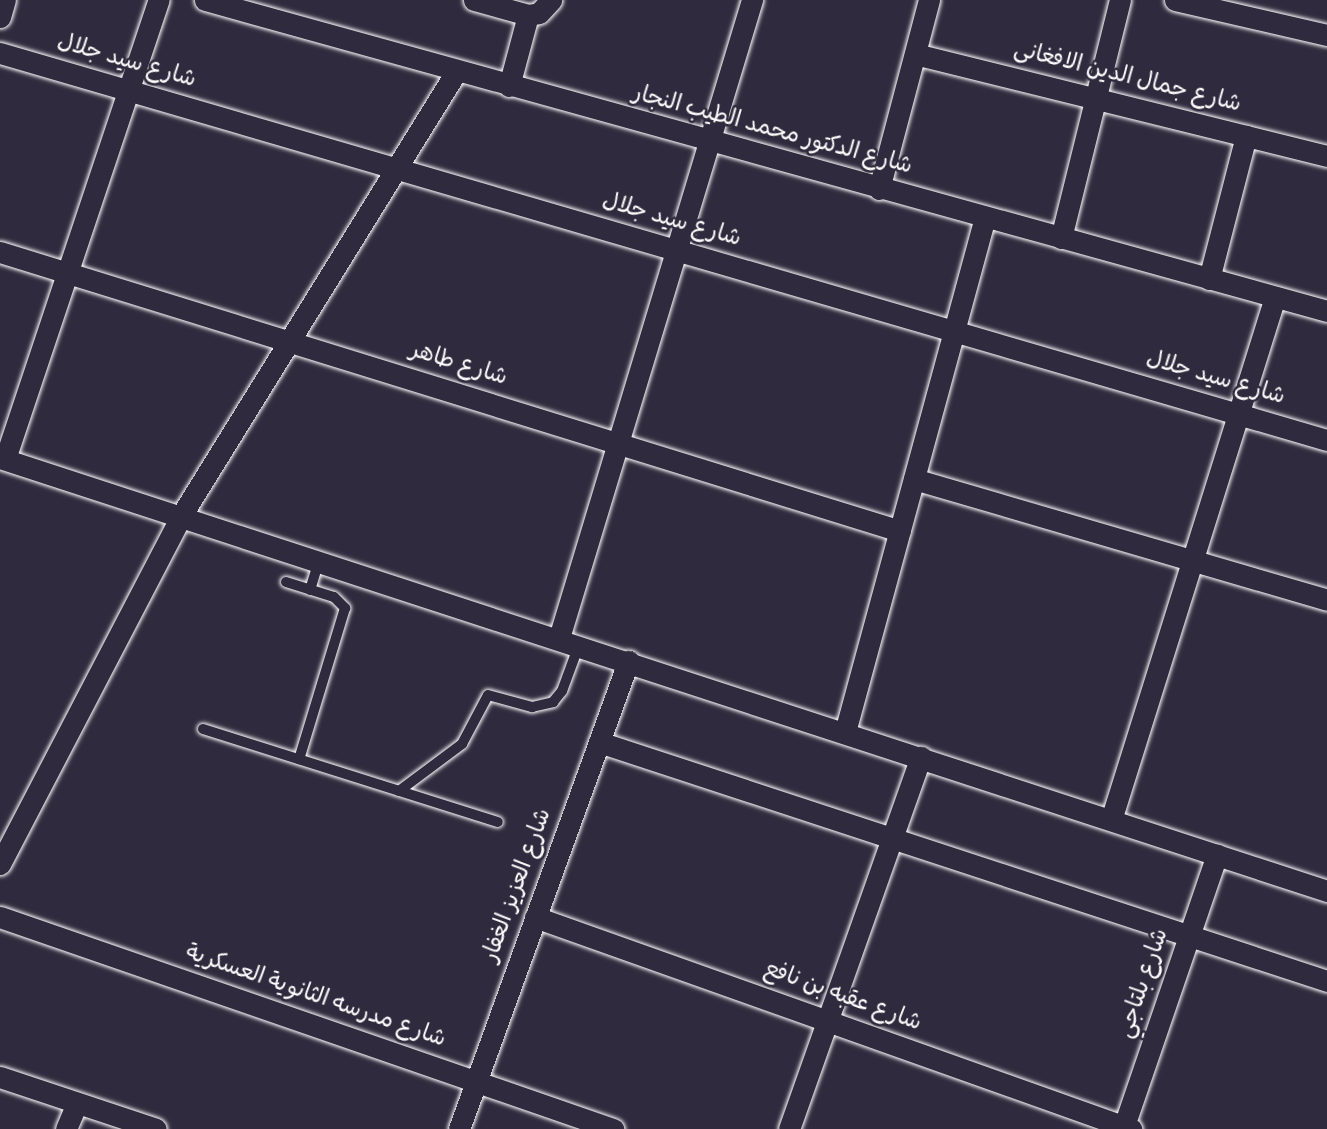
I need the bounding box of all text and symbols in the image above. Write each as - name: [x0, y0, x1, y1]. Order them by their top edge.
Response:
- street label: شارع سيد جلال: [53, 30, 199, 96]
- street label: شارع جمال الدين الافغانى: [1011, 37, 1243, 121]
- street label: شارع الدكتور محمد الطيب النجار: [629, 81, 915, 183]
- street label: شارع سيد جلال: [598, 189, 744, 255]
- street label: شارع طاهر: [406, 338, 510, 394]
- street label: شارع سيد جلال: [1142, 347, 1288, 413]
- street label: شارع العزيز الغفار: [478, 806, 560, 966]
- street label: شارع بلتاجي: [1113, 926, 1177, 1042]
- street label: شارع مدرسه الثانوية العسكرية: [181, 940, 449, 1056]
- street label: شارع عقبه بن نافع: [760, 957, 924, 1039]

